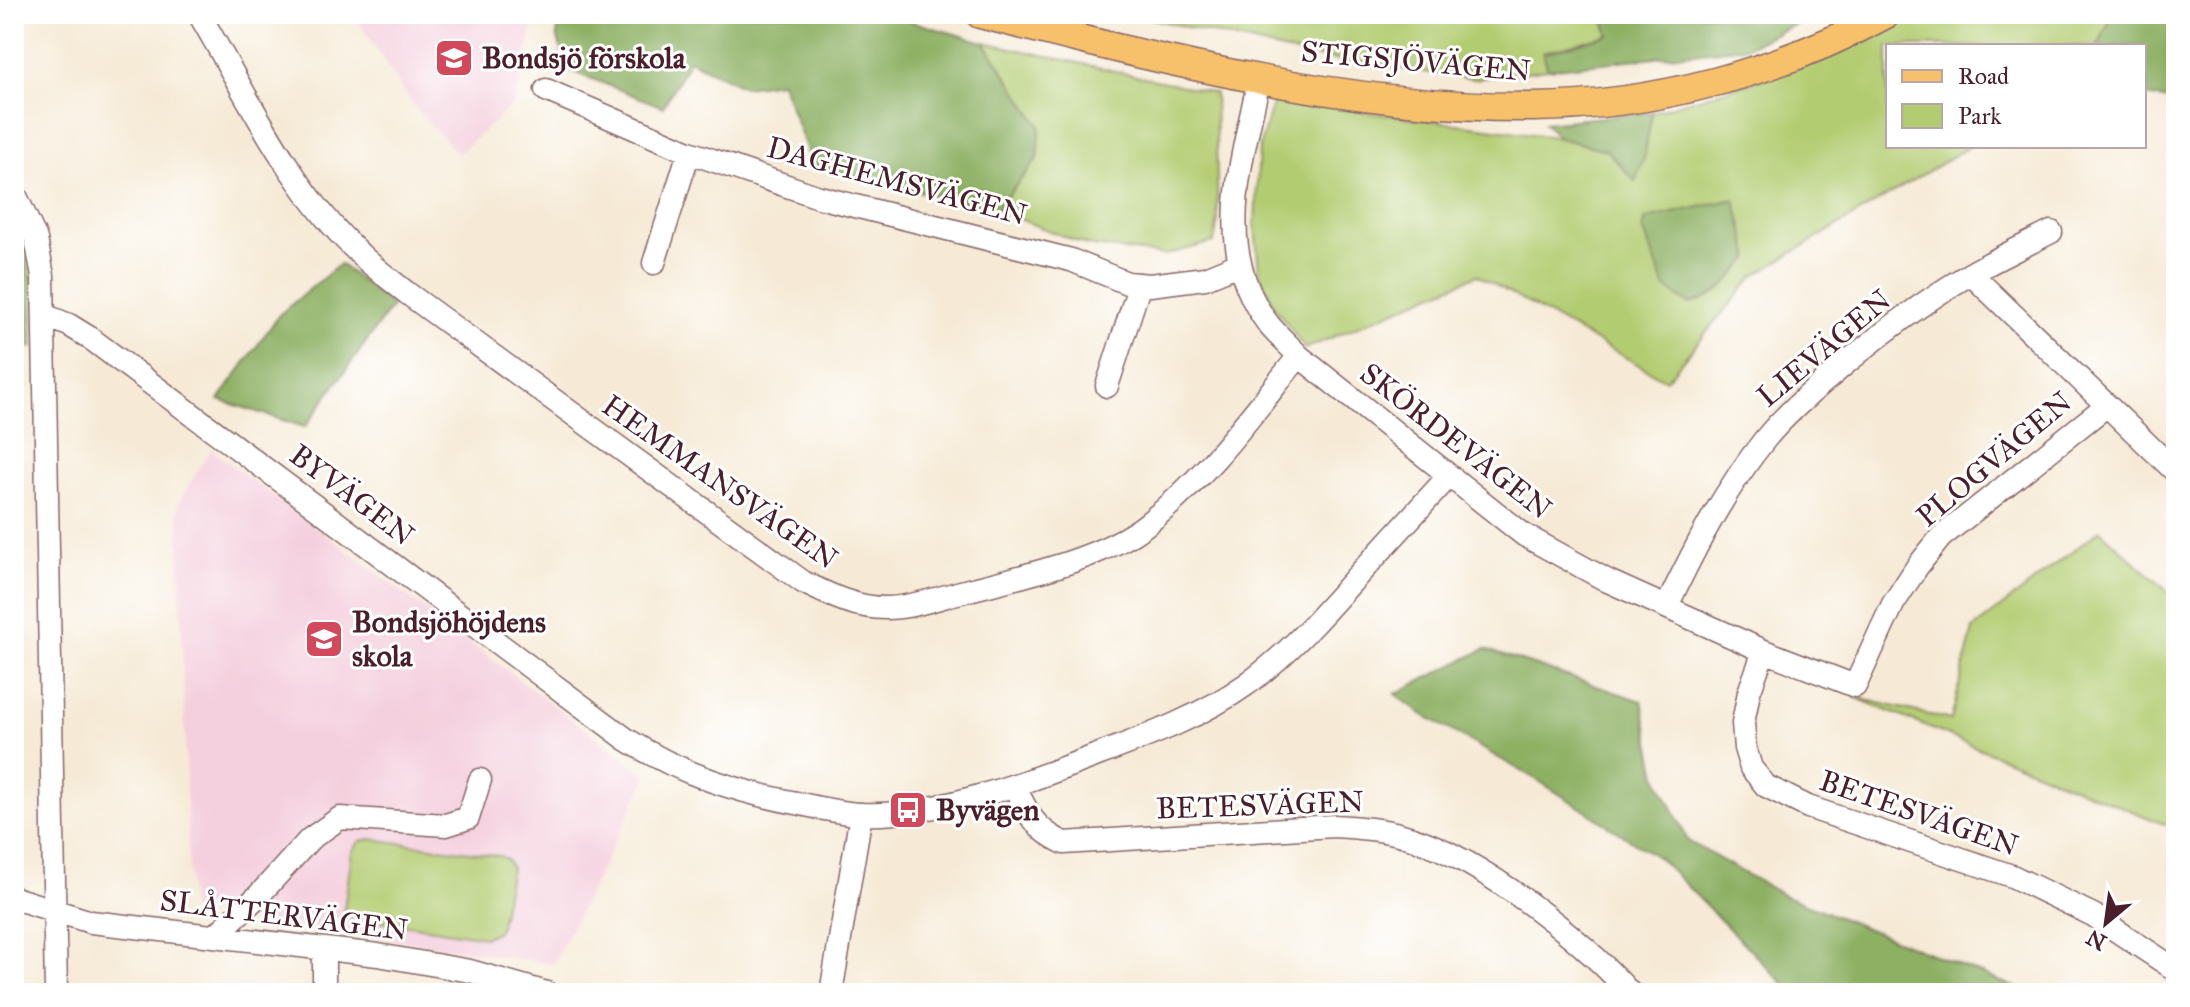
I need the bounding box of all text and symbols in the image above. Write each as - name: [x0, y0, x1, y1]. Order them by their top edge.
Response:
- street label: STIGSJÖVÄGEN: [1300, 33, 1532, 89]
- school or university icon: Bondsjö förskola: [433, 37, 475, 79]
- place label: Bondsjö förskola: [482, 40, 687, 76]
- legend: [1886, 44, 2146, 148]
- text: Road: [1958, 61, 2009, 91]
- text: Park: [1958, 101, 2002, 131]
- street label: DAGHEMSVÄGEN: [763, 129, 1031, 233]
- street label: LIEVÄGEN: [1750, 282, 1898, 414]
- street label: SKÖRDEVÄGEN: [1353, 355, 1559, 527]
- street label: PLOGVÄGEN: [1909, 384, 2079, 534]
- street label: HEMMANSVÄGEN: [595, 387, 845, 577]
- street label: BYVÄGEN: [283, 437, 421, 553]
- place label: Bondsjöhöjdens skola: [352, 604, 546, 674]
- school or university icon: Bondsjöhöjdens skola: [303, 618, 345, 660]
- street label: BETESVÄGEN: [1815, 762, 2023, 864]
- street label: BETESVÄGEN: [1156, 783, 1364, 827]
- bus stop icon: Byvägen: [887, 789, 929, 831]
- place label: Byvägen: [936, 792, 1040, 828]
- street label: SLÅTTERVÄGEN: [158, 882, 410, 948]
- north arrow: [2066, 883, 2146, 963]
- text: N: [2082, 924, 2111, 956]

